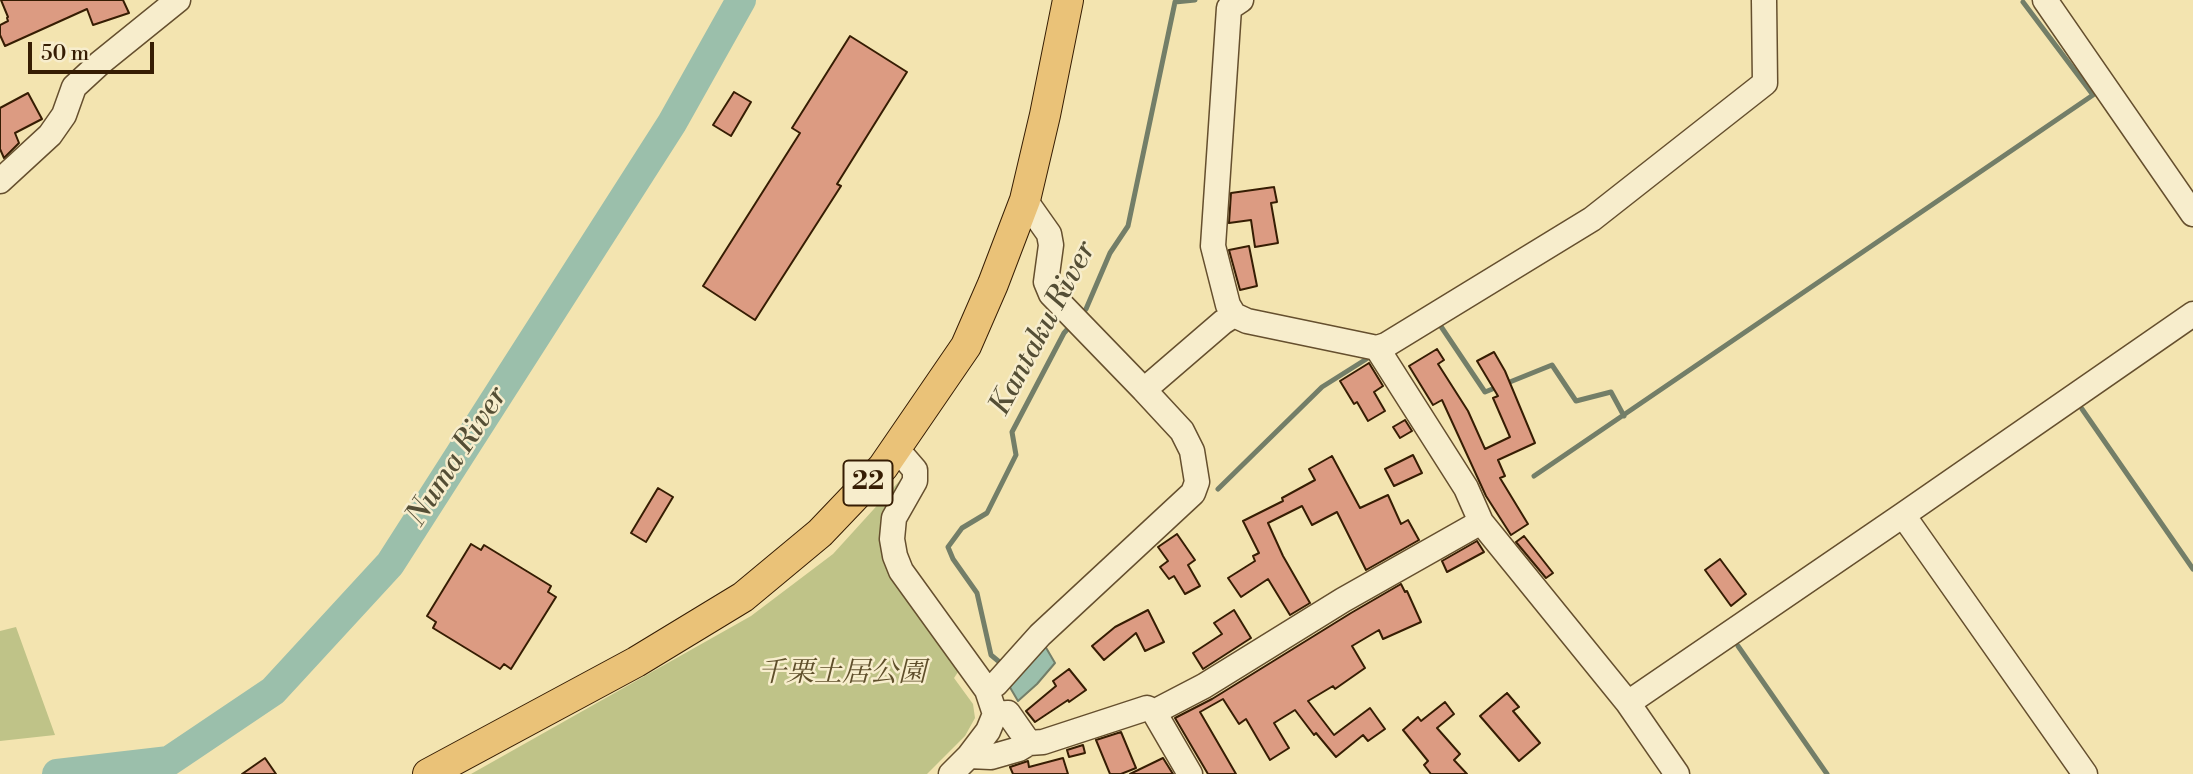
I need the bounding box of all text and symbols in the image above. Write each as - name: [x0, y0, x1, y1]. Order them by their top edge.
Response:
- scale bar: [32, 28, 158, 72]
- text: 50 m: [41, 41, 89, 67]
- water label: Kantaku River: [983, 236, 1105, 422]
- water label: Numa River: [400, 381, 516, 533]
- road number: 22: [844, 461, 892, 505]
- park label: 千栗土居公園: [758, 657, 926, 691]

